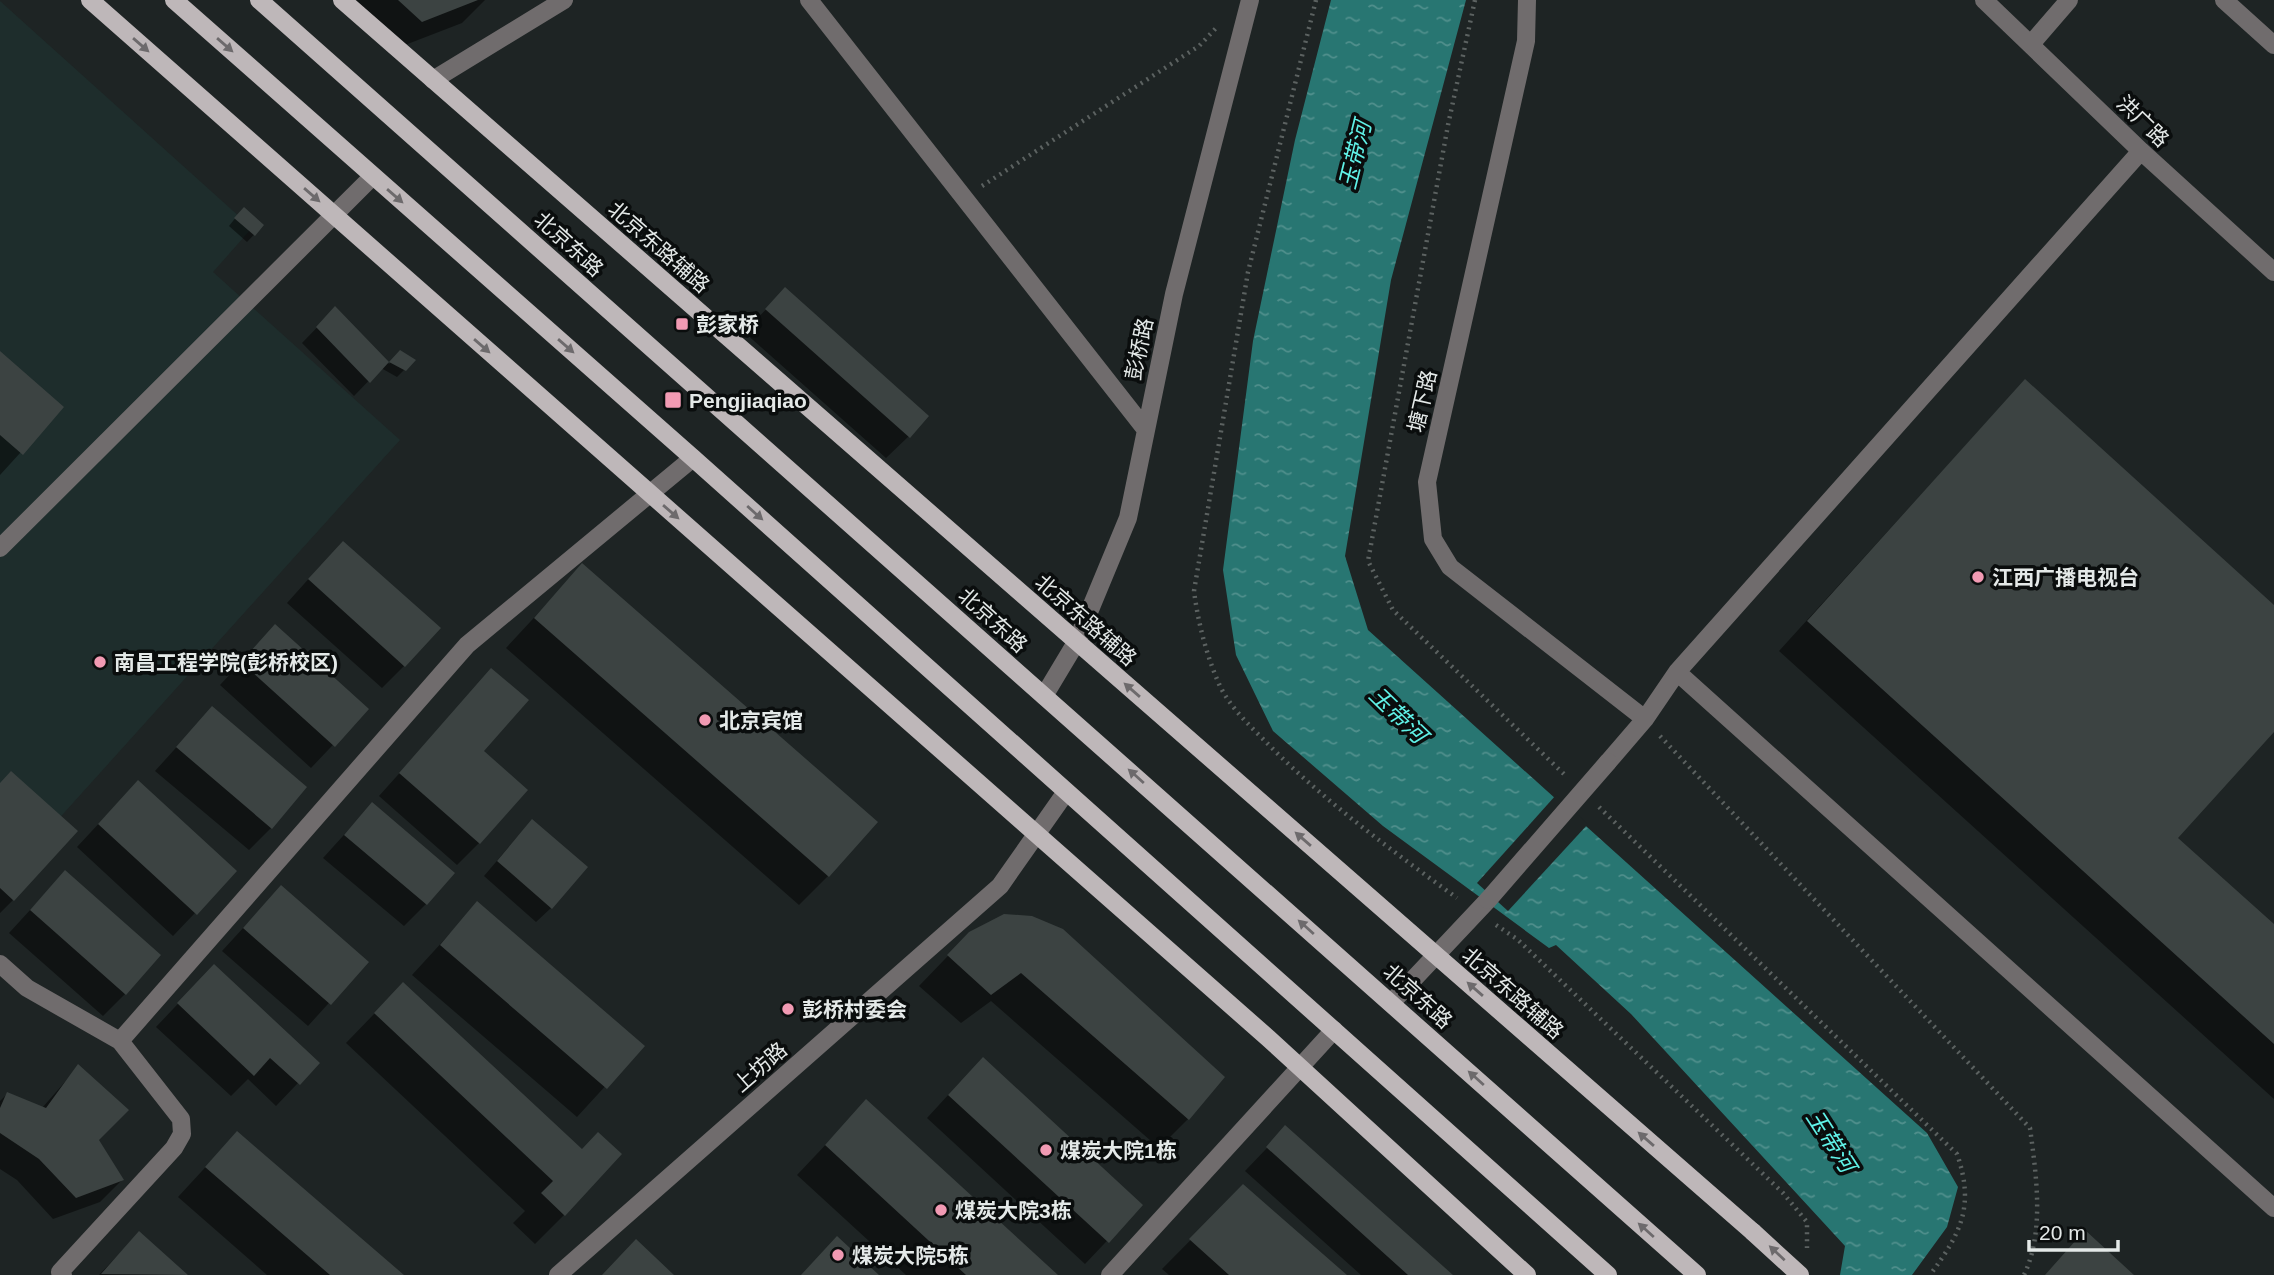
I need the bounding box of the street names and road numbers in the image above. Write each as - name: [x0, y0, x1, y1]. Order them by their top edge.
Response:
- street label: 洪广路: [2112, 91, 2174, 151]
- street label: 北京东路辅路: [604, 197, 714, 297]
- street label: 北京东路: [530, 207, 608, 281]
- street label: 彭桥路: [1121, 316, 1157, 382]
- street label: 塘下路: [1404, 368, 1440, 434]
- street label: 北京东路辅路: [1031, 570, 1141, 670]
- street label: 北京东路: [954, 583, 1032, 657]
- street label: 北京东路辅路: [1458, 943, 1568, 1043]
- street label: 北京东路: [1379, 959, 1457, 1033]
- street label: 上坊路: [729, 1038, 791, 1096]

